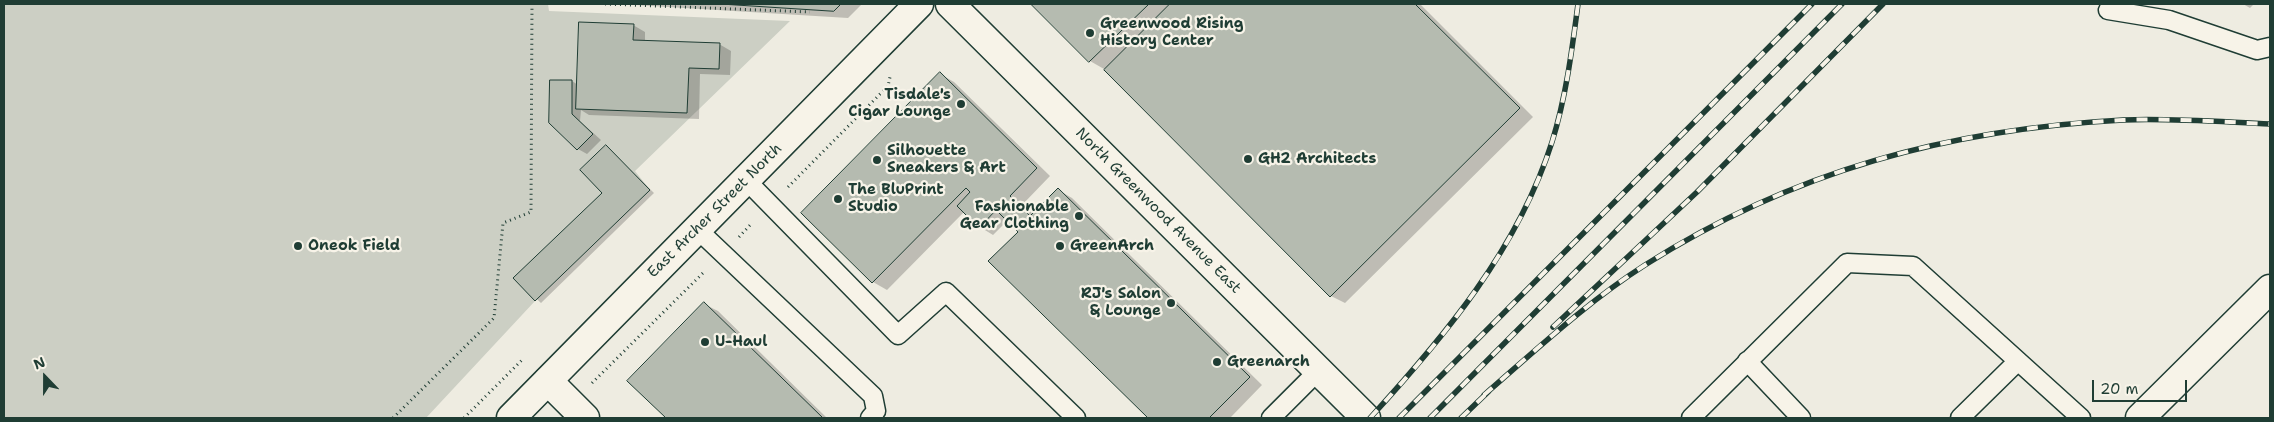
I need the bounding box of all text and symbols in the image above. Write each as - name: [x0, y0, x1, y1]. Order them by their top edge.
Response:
- place label: Greenwood Rising History Center: [1100, 15, 1243, 50]
- marker: Greenwood Rising History Center: [1084, 27, 1096, 39]
- place label: Tisdale's Cigar Lounge: [848, 86, 951, 121]
- marker: Tisdale's Cigar Lounge: [955, 98, 967, 110]
- street label: North Greenwood Avenue East: [1071, 124, 1245, 298]
- street label: East Archer Street North: [644, 140, 786, 282]
- place label: Silhouette Sneakers & Art: [887, 142, 1006, 177]
- place label: GH2 Architects: [1258, 150, 1376, 168]
- marker: GH2 Architects: [1242, 153, 1254, 165]
- marker: Silhouette Sneakers & Art: [871, 154, 883, 166]
- place label: The BluPrint Studio: [848, 181, 943, 216]
- marker: The BluPrint Studio: [832, 193, 844, 205]
- place label: Fashionable Gear Clothing: [960, 198, 1069, 233]
- marker: Fashionable Gear Clothing: [1073, 210, 1085, 222]
- place label: Oneok Field: [308, 237, 400, 255]
- place label: GreenArch: [1070, 237, 1154, 255]
- marker: Oneok Field: [292, 240, 304, 252]
- marker: GreenArch: [1054, 240, 1066, 252]
- place label: RJ's Salon & Lounge: [1081, 285, 1161, 320]
- marker: RJ's Salon & Lounge: [1165, 297, 1177, 309]
- place label: U-Haul: [715, 333, 768, 351]
- marker: U-Haul: [699, 336, 711, 348]
- north arrow: [20, 352, 70, 402]
- text: N: [31, 353, 48, 374]
- place label: Greenarch: [1227, 353, 1310, 371]
- marker: Greenarch: [1211, 356, 1223, 368]
- scale bar: [2094, 370, 2189, 402]
- text: 20 m: [2100, 379, 2139, 399]

